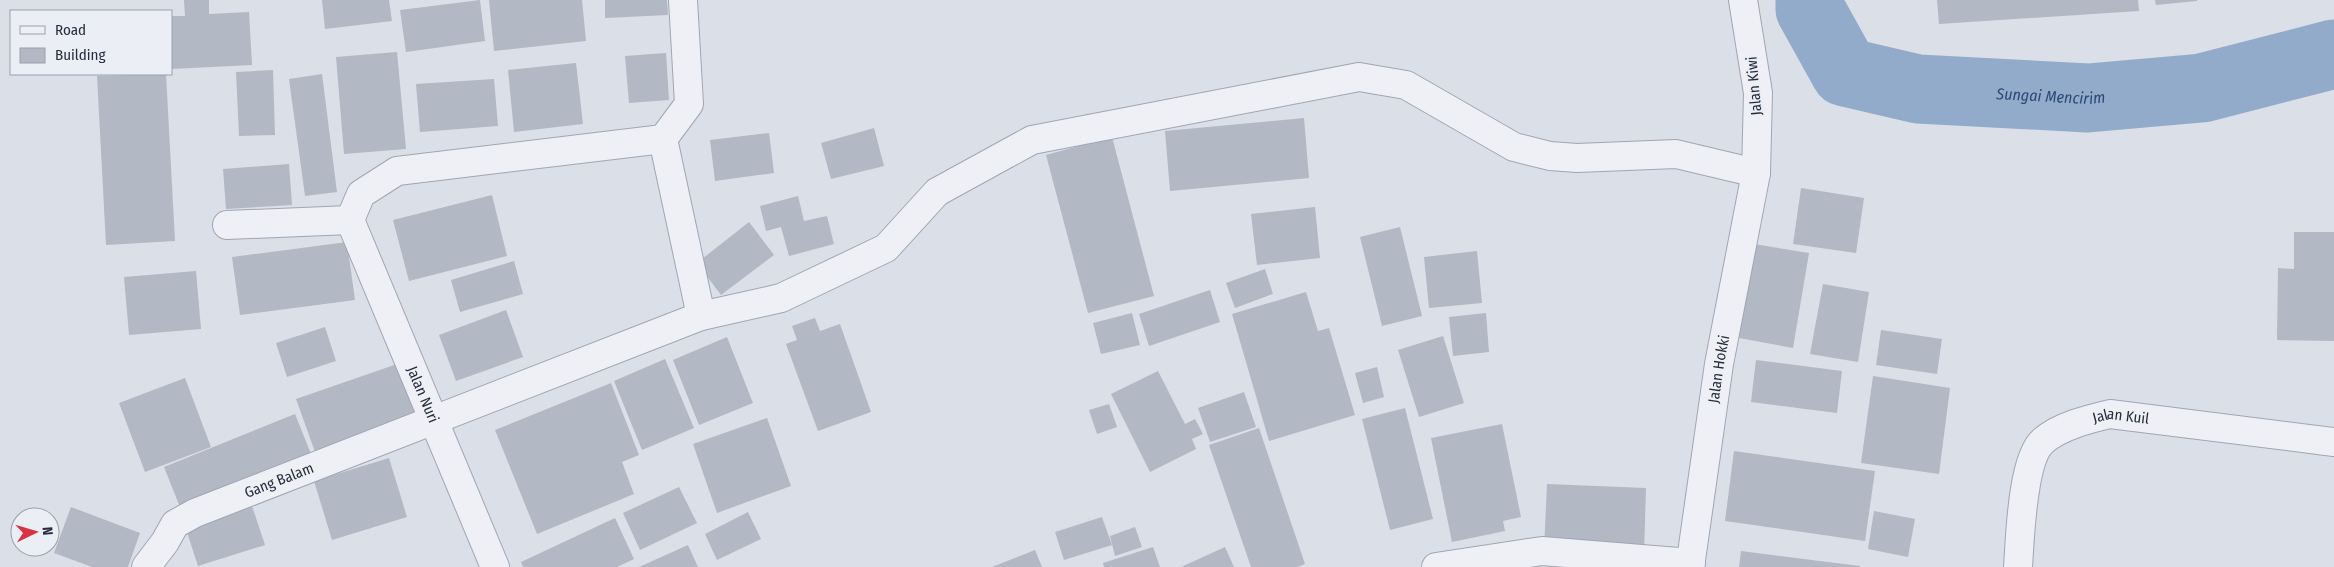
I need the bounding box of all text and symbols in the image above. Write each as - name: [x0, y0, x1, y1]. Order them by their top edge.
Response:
- legend: [10, 10, 172, 75]
- text: Road: [55, 21, 86, 39]
- text: Building: [55, 46, 106, 64]
- street label: Jalan Kiwi: [1742, 56, 1766, 116]
- water label: Sungai Mencirim: [1995, 84, 2106, 108]
- street label: Jalan Hokki: [1705, 334, 1733, 404]
- street label: Jalan Nuri: [403, 363, 443, 426]
- street label: Jalan Kuil: [2090, 405, 2150, 428]
- street label: Gang Balam: [242, 459, 316, 502]
- north arrow: [10, 507, 60, 557]
- text: N: [39, 526, 56, 536]

